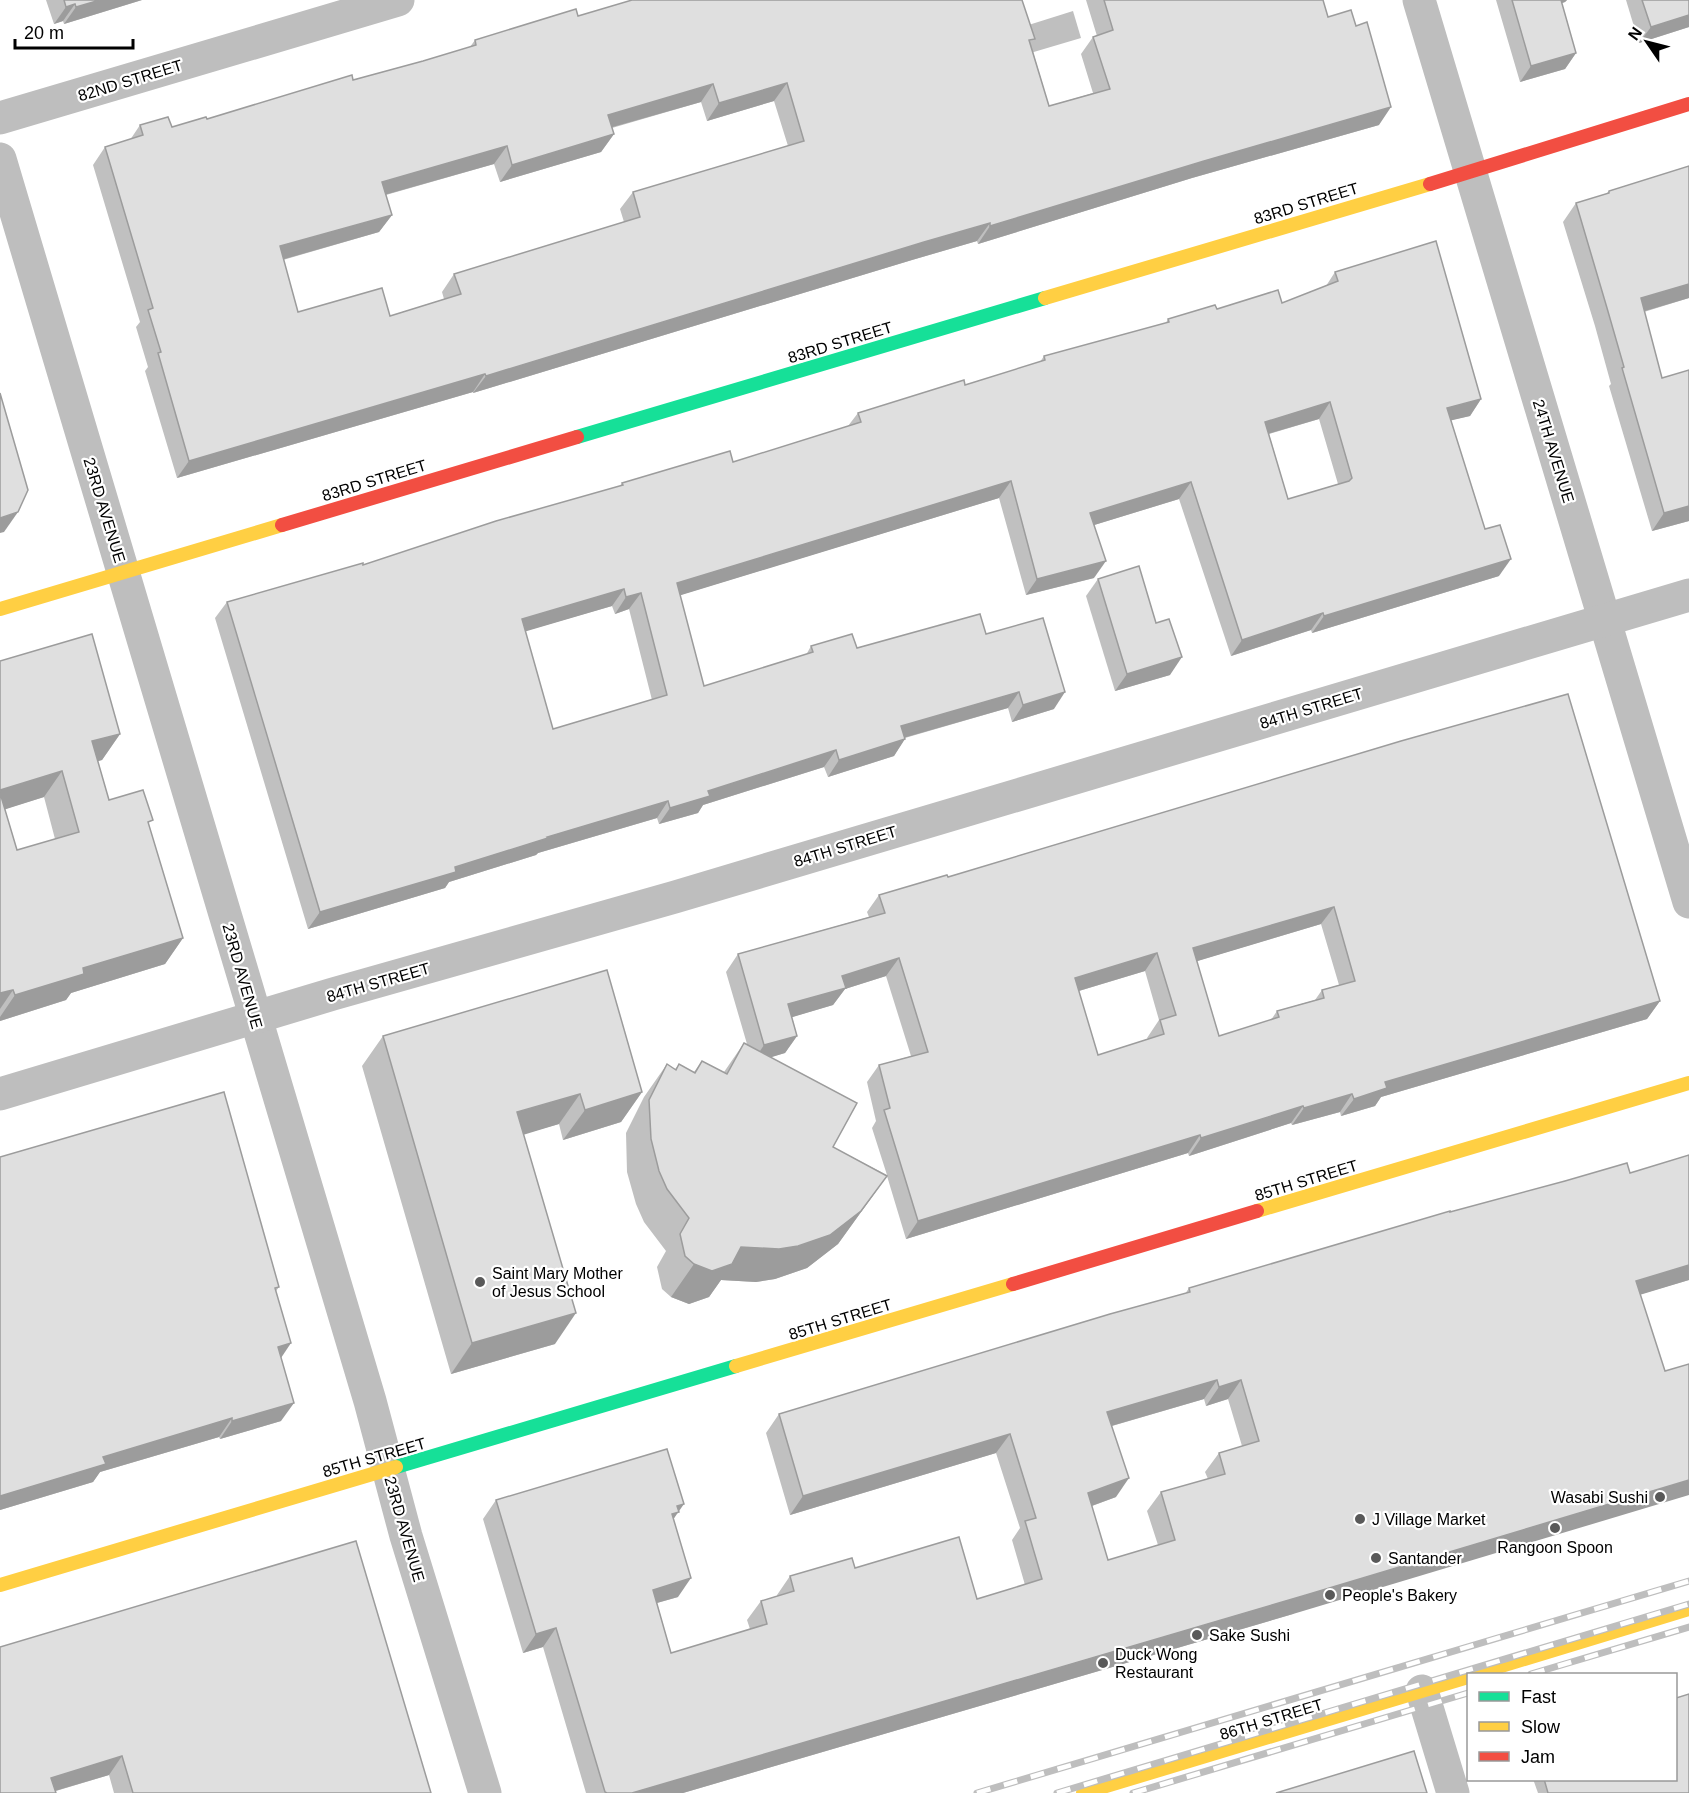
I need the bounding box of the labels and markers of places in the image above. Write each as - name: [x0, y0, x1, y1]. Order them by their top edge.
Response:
- place label: Saint Mary Mother of Jesus School: [492, 1265, 623, 1300]
- marker: Saint Mary Mother of Jesus School: [473, 1275, 487, 1289]
- place label: Wasabi Sushi: [1551, 1489, 1648, 1506]
- marker: Wasabi Sushi: [1653, 1490, 1667, 1504]
- place label: J Village Market: [1372, 1511, 1486, 1528]
- marker: J Village Market: [1353, 1512, 1367, 1526]
- marker: Rangoon Spoon: [1548, 1521, 1562, 1535]
- place label: Rangoon Spoon: [1497, 1539, 1613, 1556]
- place label: Santander: [1388, 1550, 1463, 1567]
- marker: Santander: [1369, 1551, 1383, 1565]
- place label: People's Bakery: [1342, 1587, 1457, 1604]
- marker: People's Bakery: [1323, 1588, 1337, 1602]
- place label: Sake Sushi: [1209, 1627, 1290, 1644]
- marker: Sake Sushi: [1190, 1628, 1204, 1642]
- place label: Duck Wong Restaurant: [1115, 1646, 1197, 1681]
- marker: Duck Wong Restaurant: [1096, 1656, 1110, 1670]

